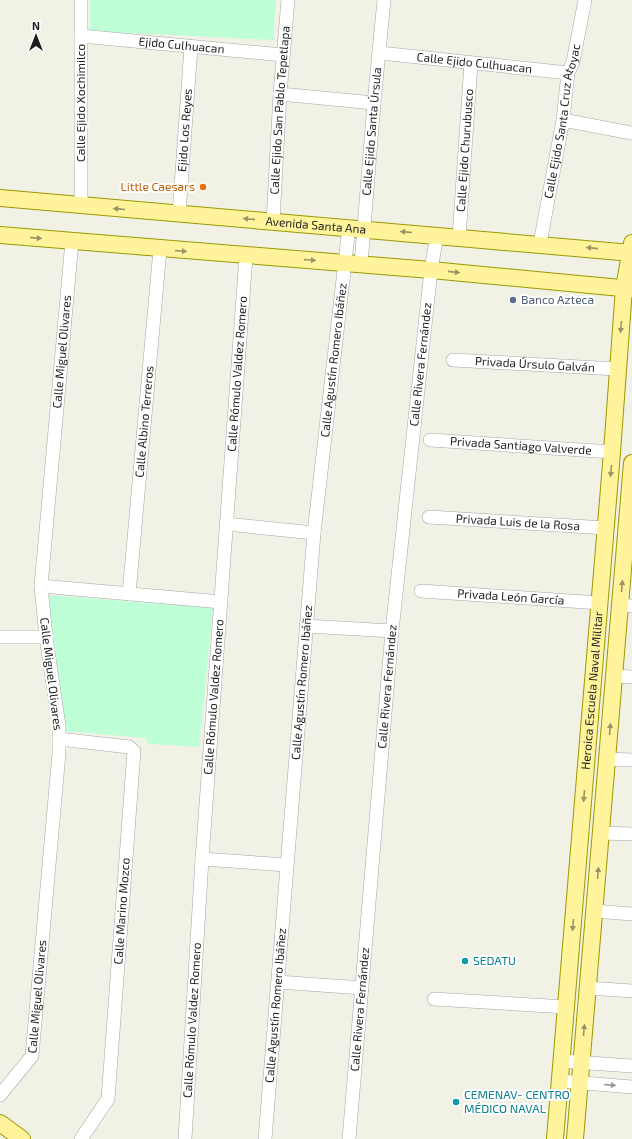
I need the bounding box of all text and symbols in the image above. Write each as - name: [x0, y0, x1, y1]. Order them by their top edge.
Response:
- north arrow: [16, 16, 56, 56]
- text: N: [32, 19, 40, 32]
- street label: Calle Ejido San Pablo Tepetlapa: [266, 25, 292, 195]
- street label: Ejido Culhuacan: [138, 33, 225, 55]
- street label: Calle Ejido Santa Cruz Atoyac: [540, 42, 582, 200]
- street label: Calle Ejido Xochimilco: [73, 44, 88, 162]
- street label: Calle Ejido Culhuacan: [416, 49, 533, 75]
- street label: Calle Ejido Santa Úrsula: [359, 66, 383, 196]
- street label: Ejido Los Reyes: [174, 88, 194, 172]
- street label: Calle Ejido Churubusco: [453, 88, 475, 212]
- place label: Little Caesars: [121, 179, 195, 193]
- marker: Little Caesars: [198, 182, 208, 192]
- one-way arrow: [113, 205, 125, 212]
- street label: Avenida Santa Ana: [265, 213, 367, 236]
- one-way arrow: [243, 216, 255, 223]
- one-way arrow: [400, 229, 412, 236]
- one-way arrow: [30, 235, 42, 242]
- one-way arrow: [586, 245, 598, 252]
- one-way arrow: [175, 247, 187, 254]
- one-way arrow: [304, 257, 316, 264]
- one-way arrow: [448, 269, 460, 275]
- street label: Calle Agustín Romero Ibáñez: [317, 282, 349, 438]
- place label: Banco Azteca: [521, 292, 594, 306]
- street label: Calle Miguel Olivares: [49, 294, 73, 409]
- street label: Calle Rómulo Valdez Romero: [224, 295, 249, 452]
- marker: Banco Azteca: [508, 295, 518, 305]
- street label: Calle Rivera Fernández: [406, 302, 433, 427]
- one-way arrow: [617, 321, 624, 333]
- street label: Privada Úrsulo Galván: [475, 353, 595, 374]
- street label: Calle Albino Terreros: [131, 365, 155, 478]
- street label: Privada Santiago Valverde: [450, 433, 592, 457]
- one-way arrow: [607, 465, 614, 477]
- street label: Privada Luis de la Rosa: [455, 511, 580, 532]
- one-way arrow: [618, 580, 625, 592]
- street label: Privada León García: [457, 585, 565, 607]
- street label: Calle Agustín Romero Ibáñez: [288, 604, 314, 760]
- street label: Heroica Escuela Naval Militar: [578, 610, 605, 770]
- street label: Calle Miguel Olivares: [38, 617, 66, 731]
- street label: Calle Rómulo Valdez Romero: [200, 618, 225, 775]
- street label: Calle Rivera Fernández: [374, 624, 399, 749]
- one-way arrow: [606, 723, 613, 735]
- one-way arrow: [580, 790, 587, 802]
- street label: Calle Marino Mozco: [110, 857, 132, 965]
- one-way arrow: [594, 867, 601, 879]
- one-way arrow: [569, 919, 576, 931]
- street label: Calle Agustín Romero Ibáñez: [262, 927, 288, 1083]
- street label: Calle Miguel Olivares: [24, 939, 48, 1054]
- street label: Calle Rómulo Valdez Romero: [179, 942, 203, 1098]
- street label: Calle Rivera Fernández: [347, 947, 371, 1072]
- place label: SEDATU: [473, 953, 516, 967]
- marker: SEDATU: [460, 956, 470, 966]
- one-way arrow: [581, 1024, 588, 1036]
- one-way arrow: [604, 1082, 616, 1088]
- place label: CEMENAV- CENTRO MÉDICO NAVAL: [464, 1087, 570, 1115]
- marker: CEMENAV- CENTRO MÉDICO NAVAL: [451, 1097, 461, 1107]

